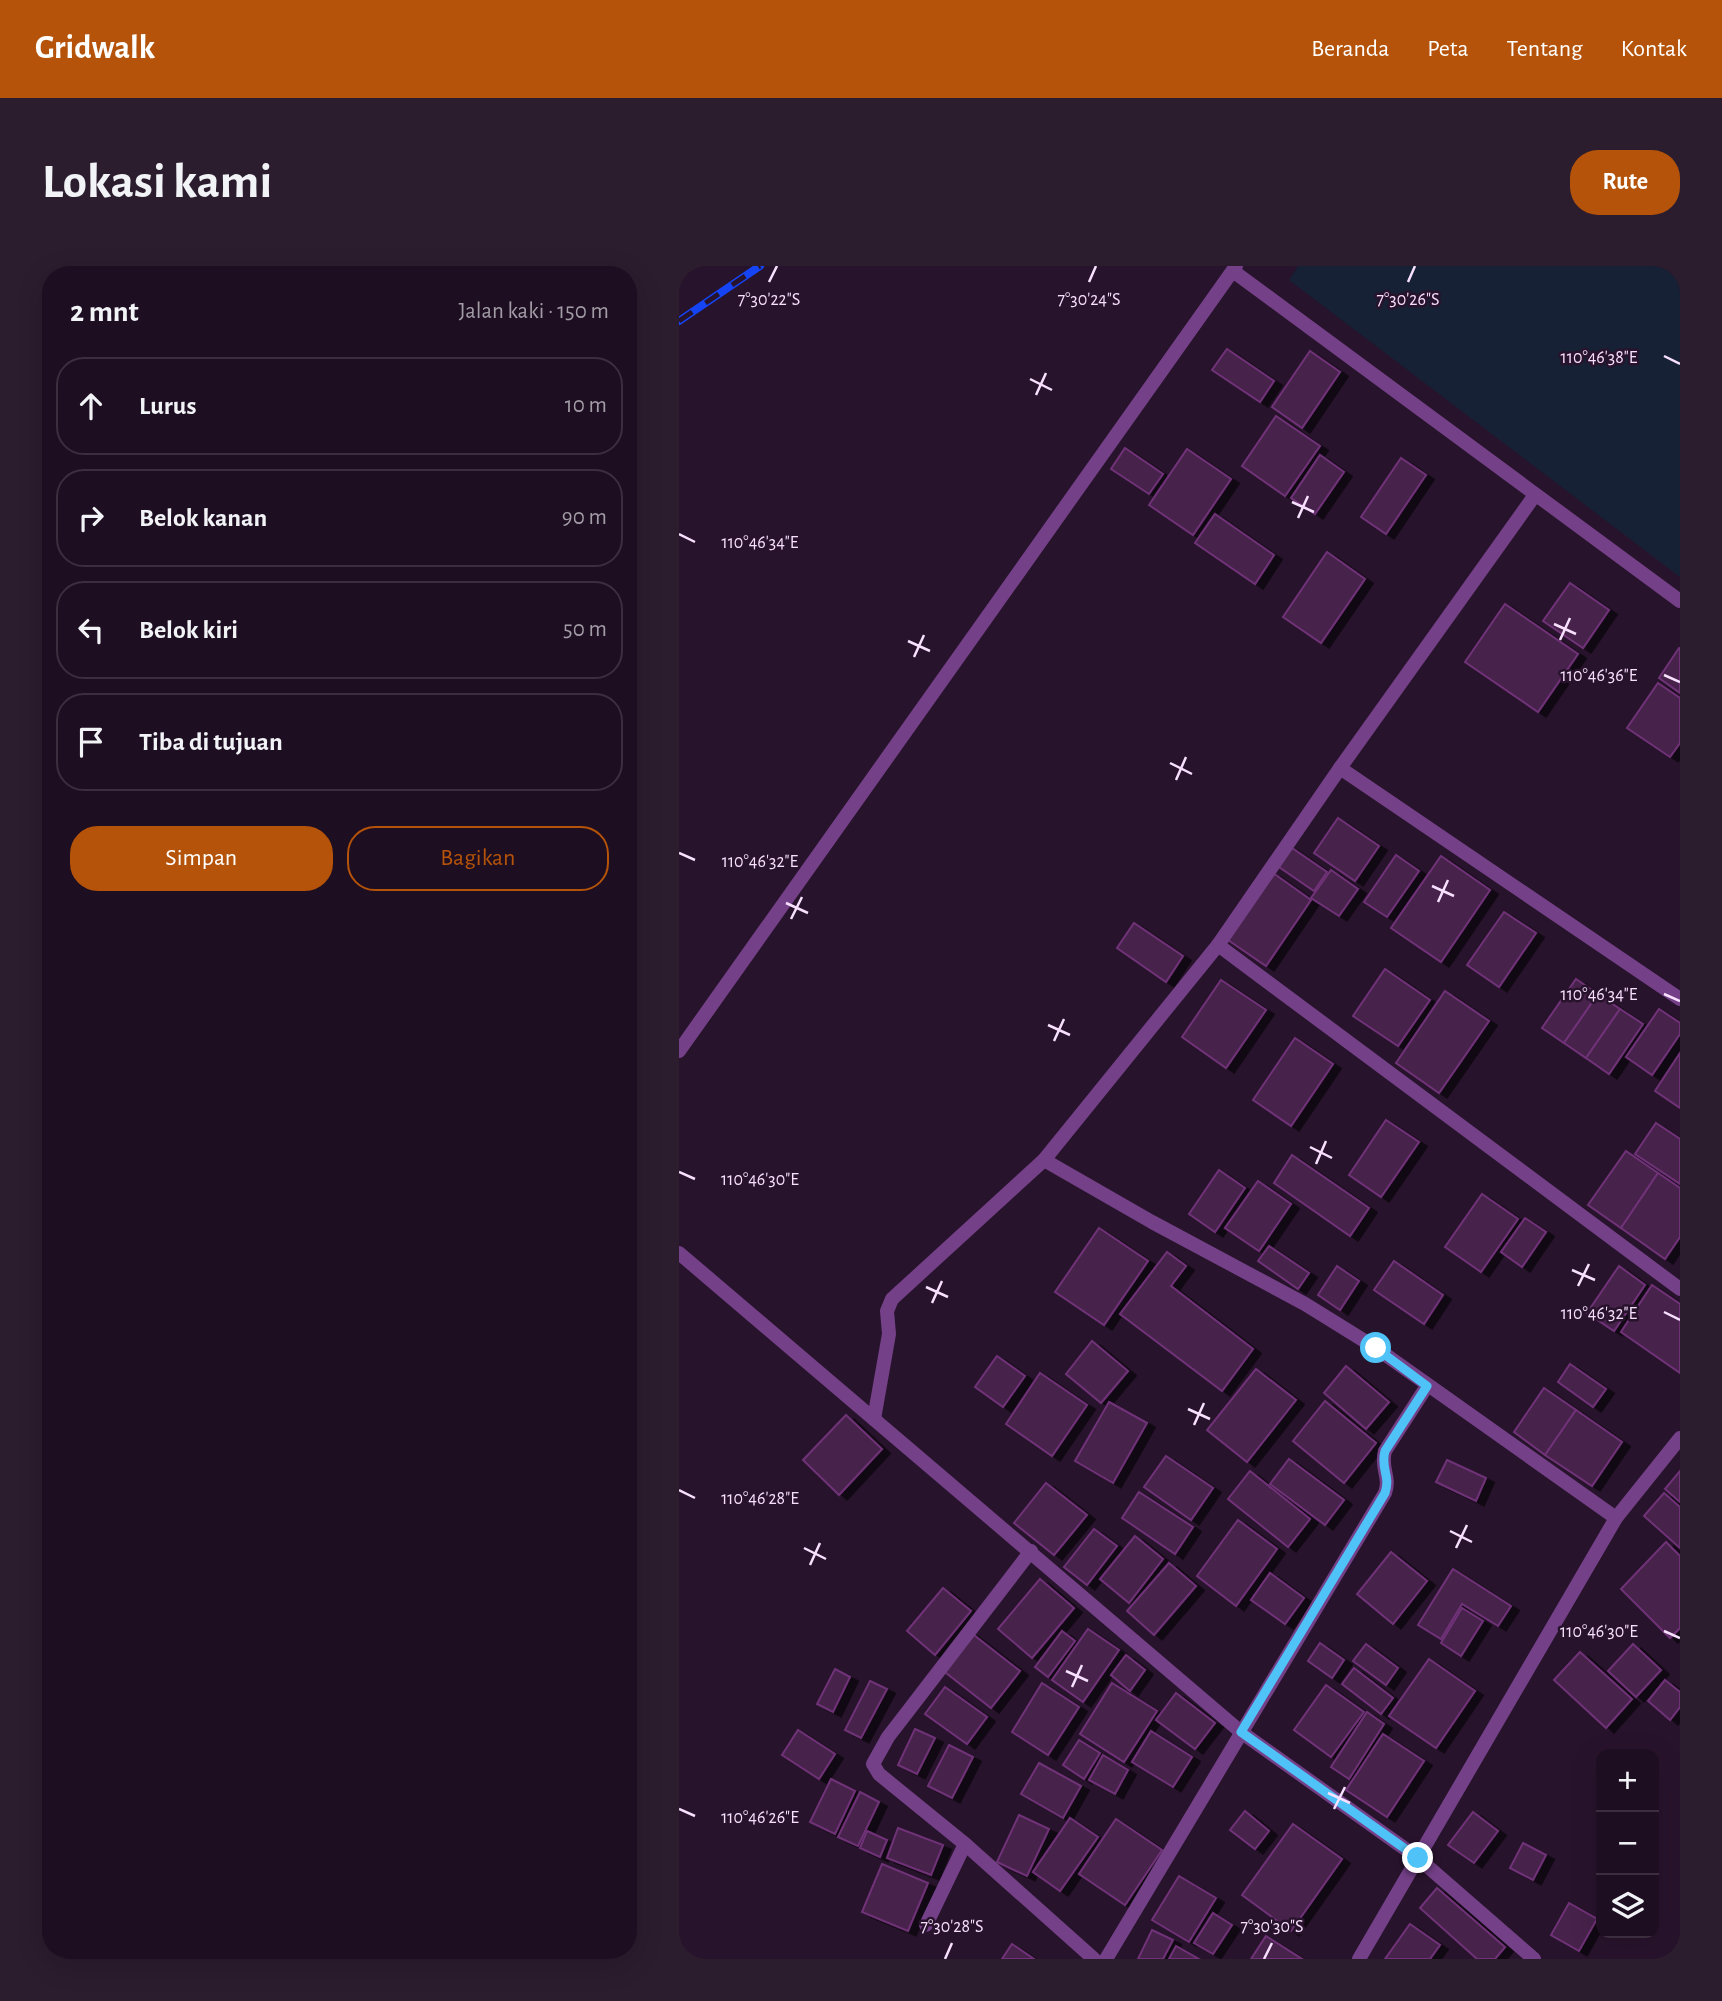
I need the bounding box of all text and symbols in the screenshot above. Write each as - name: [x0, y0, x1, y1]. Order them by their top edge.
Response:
- text: Gridwalk: [35, 32, 155, 65]
- text: Beranda: [1311, 37, 1389, 61]
- text: Peta: [1427, 37, 1469, 61]
- text: Tentang: [1507, 37, 1583, 61]
- text: Kontak: [1621, 37, 1687, 61]
- button: Rute: [1570, 150, 1680, 215]
- text: Lokasi kami: [42, 158, 272, 207]
- text: 7°30'22"S: [738, 291, 800, 309]
- text: 7°30'24"S: [1057, 291, 1121, 309]
- text: 7°30'26"S: [1377, 291, 1439, 309]
- text: 2 mnt: [70, 297, 139, 327]
- text: Jalan kaki · 150 m: [459, 300, 609, 323]
- text: 110°46'38"E: [1561, 349, 1638, 367]
- icon: ahead: [72, 387, 110, 425]
- text: Lurus: [139, 393, 196, 419]
- text: 10 m: [565, 394, 607, 417]
- icon: right: [72, 499, 110, 537]
- text: Belok kanan: [139, 505, 267, 531]
- text: 90 m: [562, 506, 607, 529]
- text: 110°46'34"E: [721, 534, 799, 552]
- icon: left: [72, 611, 110, 649]
- text: Belok kiri: [139, 617, 238, 643]
- text: 50 m: [563, 618, 607, 641]
- text: 110°46'36"E: [1561, 667, 1638, 685]
- icon: arrive: [72, 723, 110, 761]
- text: Tiba di tujuan: [139, 729, 283, 755]
- button: Simpan: [70, 826, 333, 891]
- button: Bagikan: [347, 826, 609, 891]
- text: 110°46'32"E: [722, 853, 799, 871]
- text: 110°46'34"E: [1560, 986, 1638, 1004]
- text: 110°46'30"E: [721, 1171, 799, 1189]
- text: 110°46'32"E: [1561, 1305, 1638, 1323]
- route start: [1360, 1332, 1391, 1363]
- text: 110°46'28"E: [721, 1490, 799, 1508]
- text: 110°46'30"E: [1560, 1623, 1638, 1641]
- map controls: [1596, 1749, 1659, 1938]
- button: +: [1596, 1749, 1659, 1812]
- text: 110°46'26"E: [721, 1809, 799, 1827]
- button: −: [1596, 1812, 1659, 1875]
- route end: [1402, 1842, 1433, 1873]
- button: layers: [1596, 1875, 1659, 1938]
- text: 7°30'28"S: [921, 1918, 983, 1936]
- text: 7°30'30"S: [1240, 1918, 1304, 1936]

